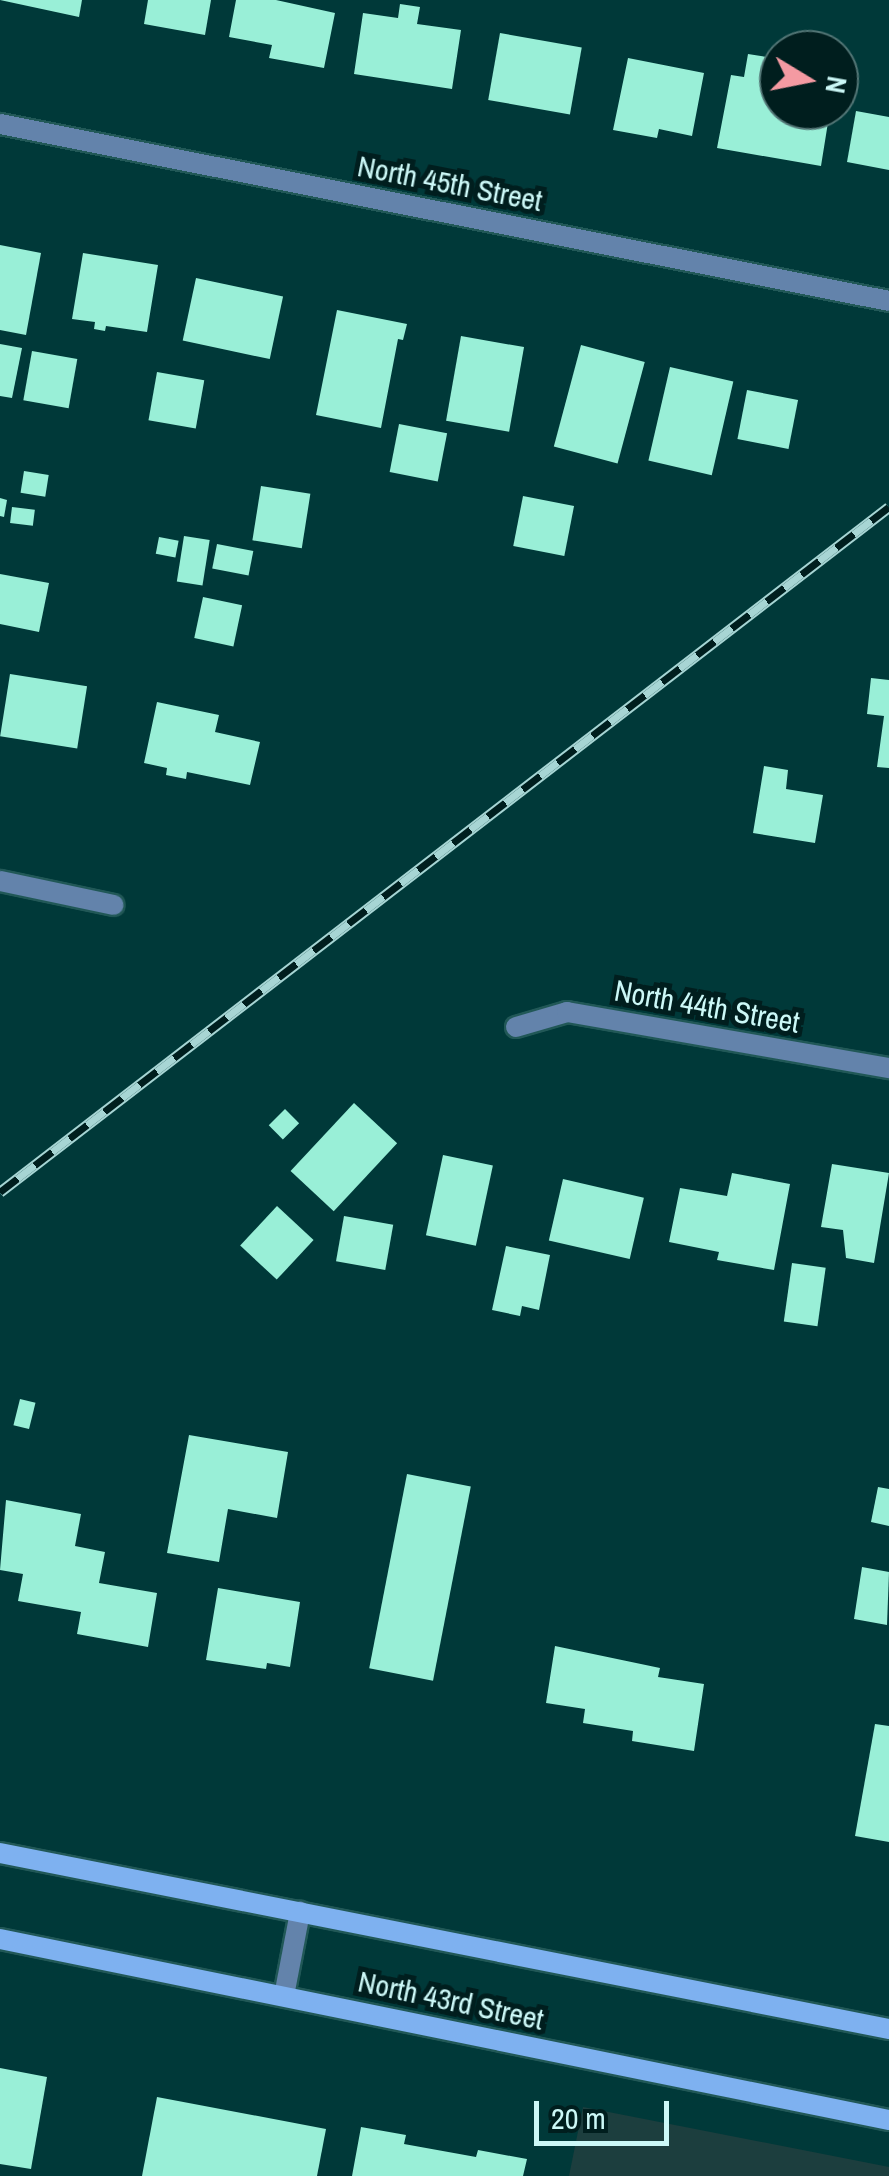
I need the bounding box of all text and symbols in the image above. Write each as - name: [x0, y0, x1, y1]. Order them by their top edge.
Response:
- north arrow: [759, 30, 859, 130]
- text: N: [816, 73, 857, 96]
- street label: North 45th Street: [355, 147, 545, 219]
- street label: North 44th Street: [612, 972, 802, 1040]
- street label: North 43rd Street: [355, 1963, 547, 2037]
- scale bar: [539, 2081, 674, 2143]
- text: 20 m: [551, 2098, 606, 2138]

